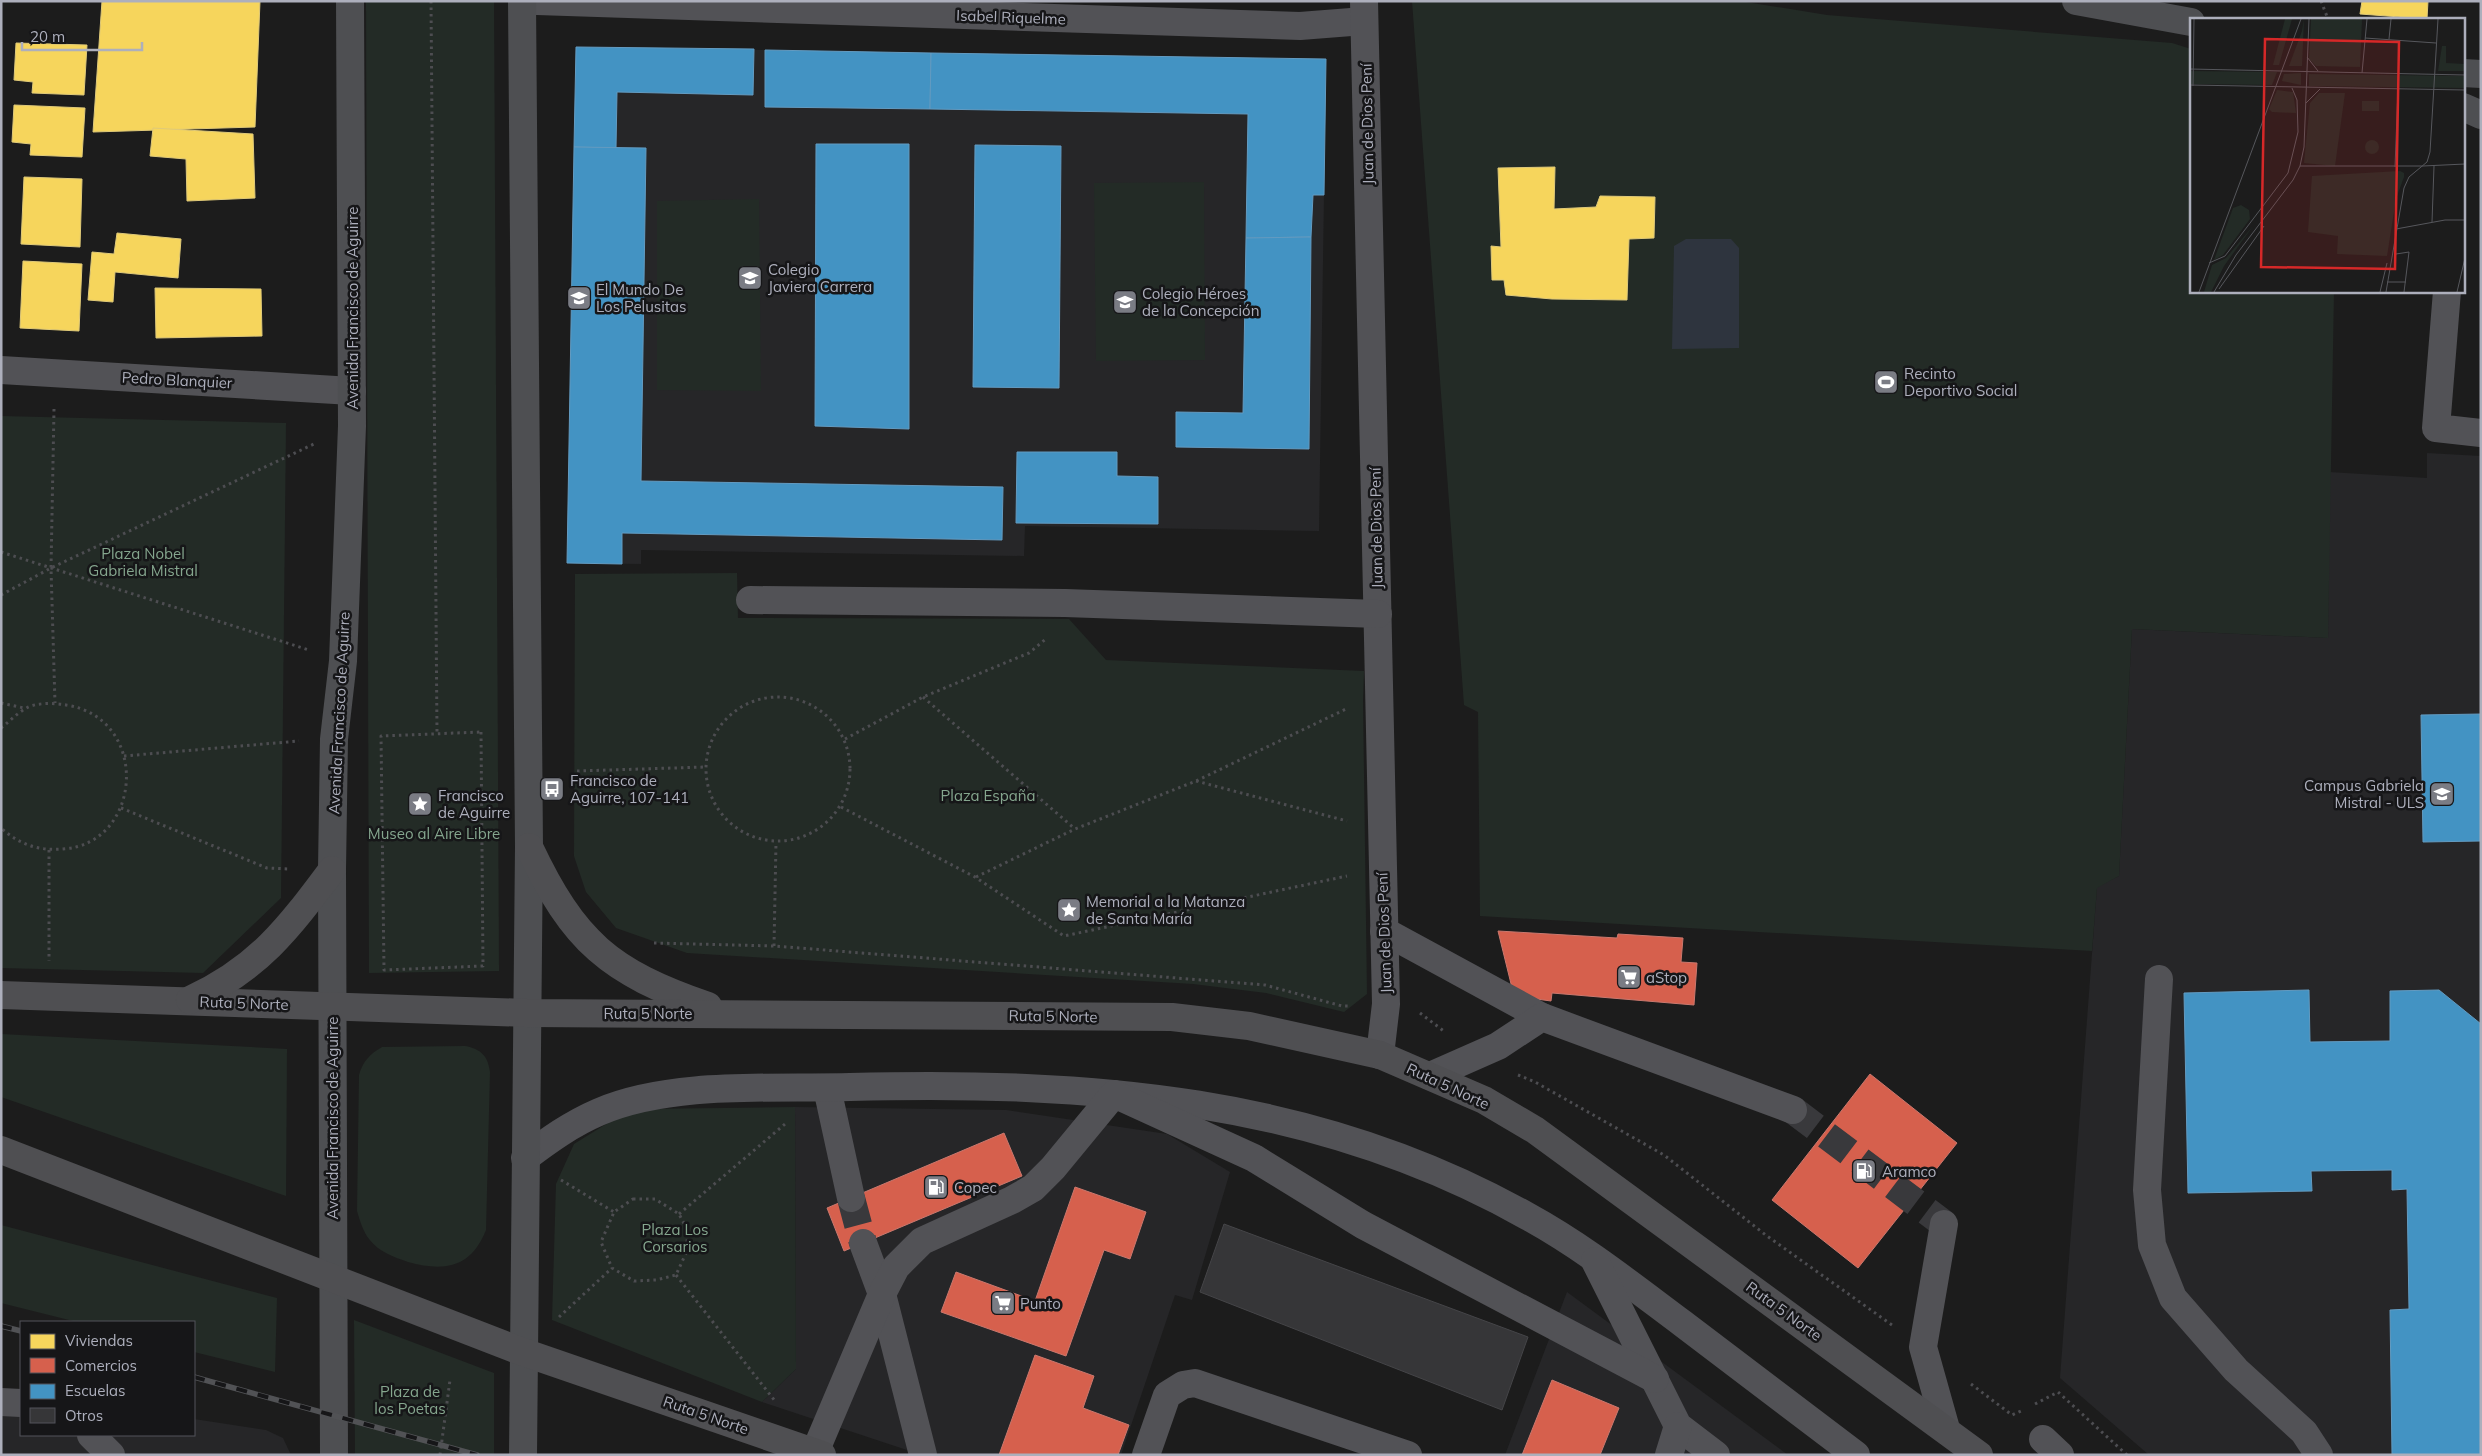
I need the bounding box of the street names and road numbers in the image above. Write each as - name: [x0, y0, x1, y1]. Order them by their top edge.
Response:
- street label: Isabel Riquelme: [956, 6, 1066, 28]
- street label: Juan de Dios Pení: [1356, 62, 1378, 185]
- street label: Avenida Francisco de Aguirre: [343, 207, 362, 409]
- street label: Pedro Blanquier: [121, 368, 233, 392]
- street label: Juan de Dios Pení: [1365, 466, 1387, 589]
- street label: Avenida Francisco de Aguirre: [324, 611, 354, 815]
- street label: Juan de Dios Pení: [1372, 871, 1396, 994]
- street label: Ruta 5 Norte: [199, 992, 289, 1014]
- street label: Ruta 5 Norte: [603, 1004, 693, 1023]
- street label: Ruta 5 Norte: [1008, 1006, 1098, 1026]
- street label: Avenida Francisco de Aguirre: [323, 1017, 342, 1219]
- street label: Ruta 5 Norte: [1404, 1059, 1492, 1113]
- street label: Ruta 5 Norte: [1742, 1277, 1826, 1345]
- street label: Ruta 5 Norte: [661, 1392, 751, 1438]

